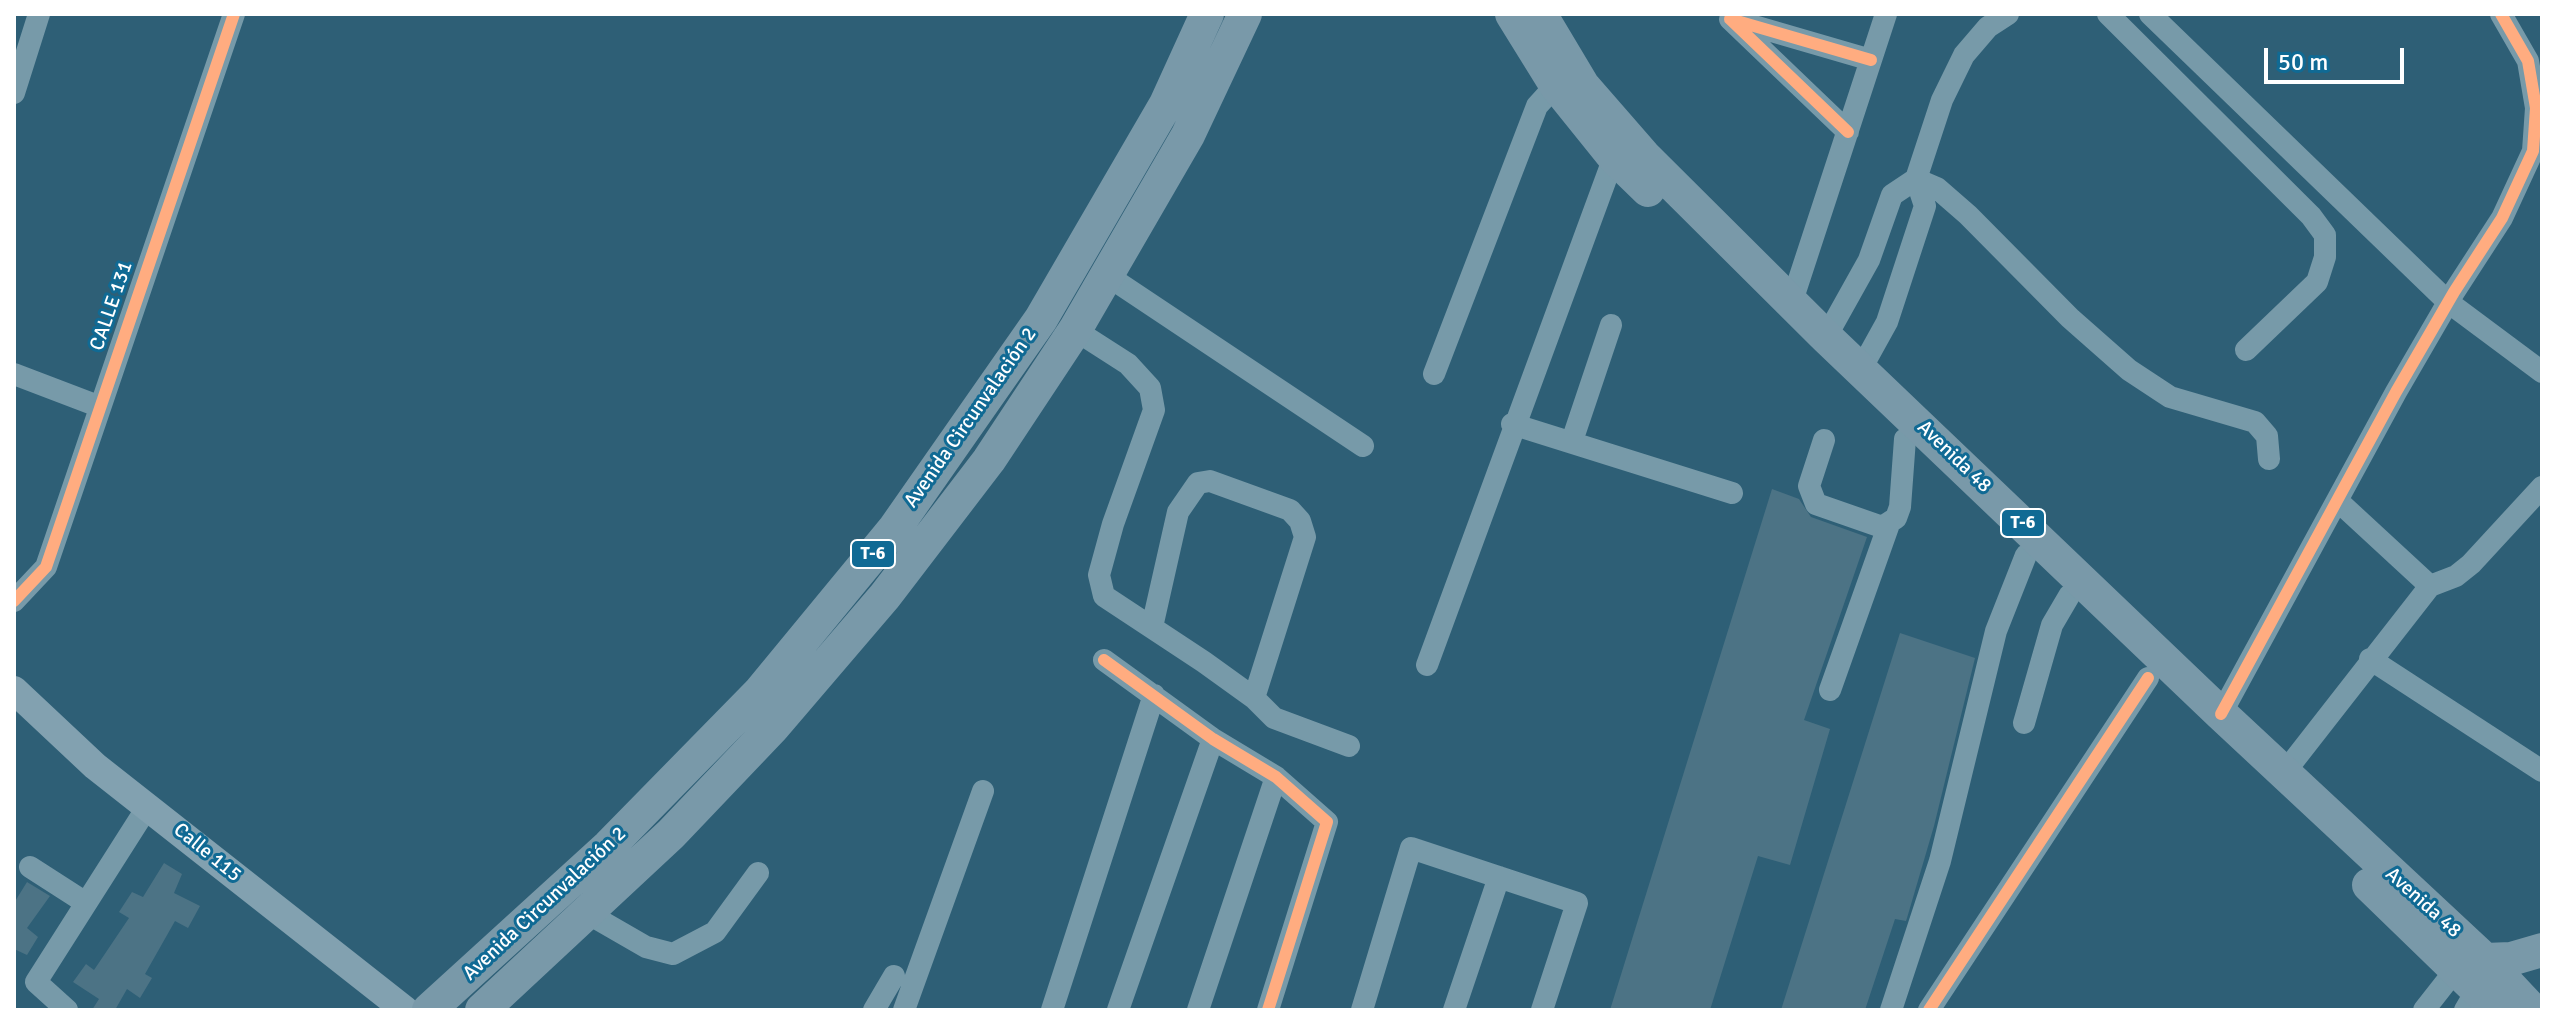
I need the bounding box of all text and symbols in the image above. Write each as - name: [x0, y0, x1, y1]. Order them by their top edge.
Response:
- scale bar: [2268, 32, 2408, 82]
- text: 50 m: [2278, 47, 2328, 77]
- street label: CALLE 131: [86, 258, 138, 354]
- street label: Avenida Circunvalación 2: [900, 323, 1042, 513]
- street label: Avenida 48: [1912, 416, 1996, 498]
- road number: T-6: [2001, 509, 2045, 537]
- road number: T-6: [851, 540, 895, 568]
- street label: Calle 115: [168, 818, 246, 888]
- street label: Avenida Circunvalación 2: [458, 822, 632, 986]
- street label: Avenida 48: [2380, 863, 2466, 943]

